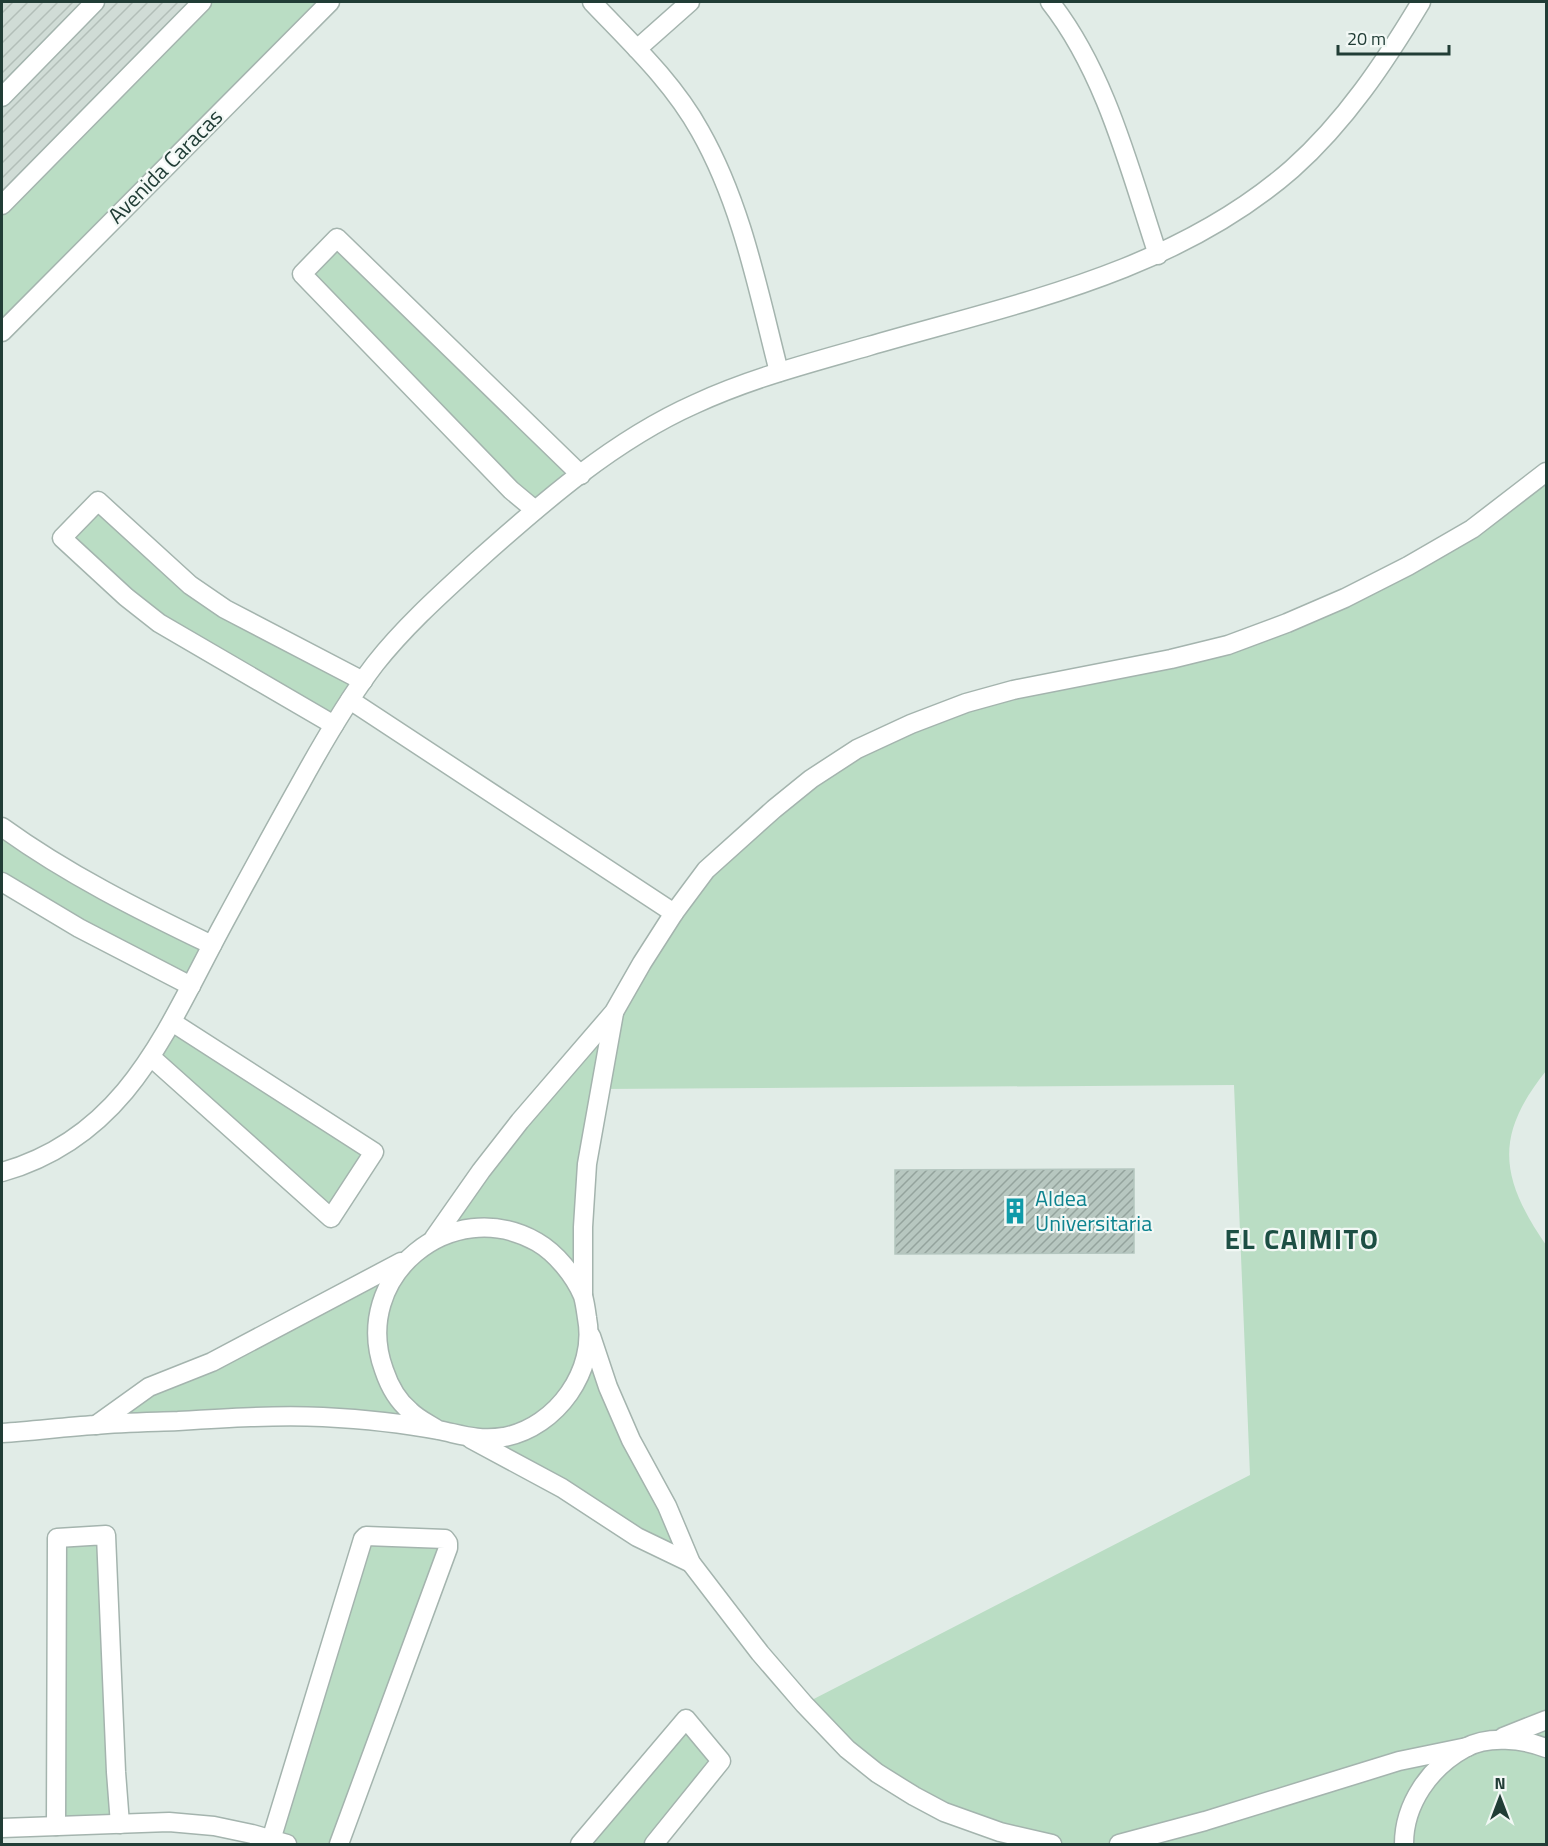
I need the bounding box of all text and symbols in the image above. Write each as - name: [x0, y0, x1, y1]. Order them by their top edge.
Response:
- scale bar: [1338, 18, 1449, 56]
- text: 20 m: [1347, 25, 1386, 52]
- street label: Avenida Caracas: [100, 101, 230, 231]
- place label: Aldea Universitaria: [1035, 1181, 1152, 1240]
- building icon: Aldea Universitaria: [1000, 1196, 1030, 1226]
- district label: EL CAIMITO: [1225, 1217, 1379, 1260]
- north arrow: [1470, 1768, 1530, 1828]
- text: N: [1494, 1771, 1506, 1795]

